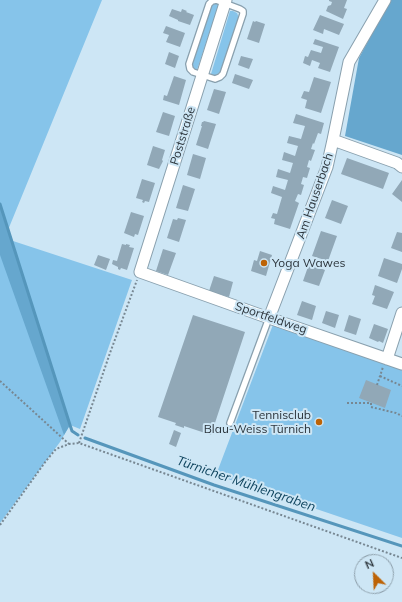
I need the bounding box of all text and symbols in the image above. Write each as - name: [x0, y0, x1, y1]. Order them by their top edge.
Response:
- street label: Poststraße: [167, 105, 199, 167]
- street label: Am Hauserbach: [294, 151, 336, 241]
- place label: Yoga Wawes: [272, 256, 345, 270]
- marker: Yoga Wawes: [259, 258, 269, 268]
- street label: Sportfeldweg: [233, 299, 309, 337]
- place label: Tennisclub Blau-Weiss Türnich: [204, 408, 311, 436]
- marker: Tennisclub Blau-Weiss Türnich: [314, 417, 324, 427]
- water label: Türnicher Mühlengraben: [174, 453, 318, 515]
- north arrow: [354, 554, 394, 594]
- text: N: [363, 556, 376, 572]

